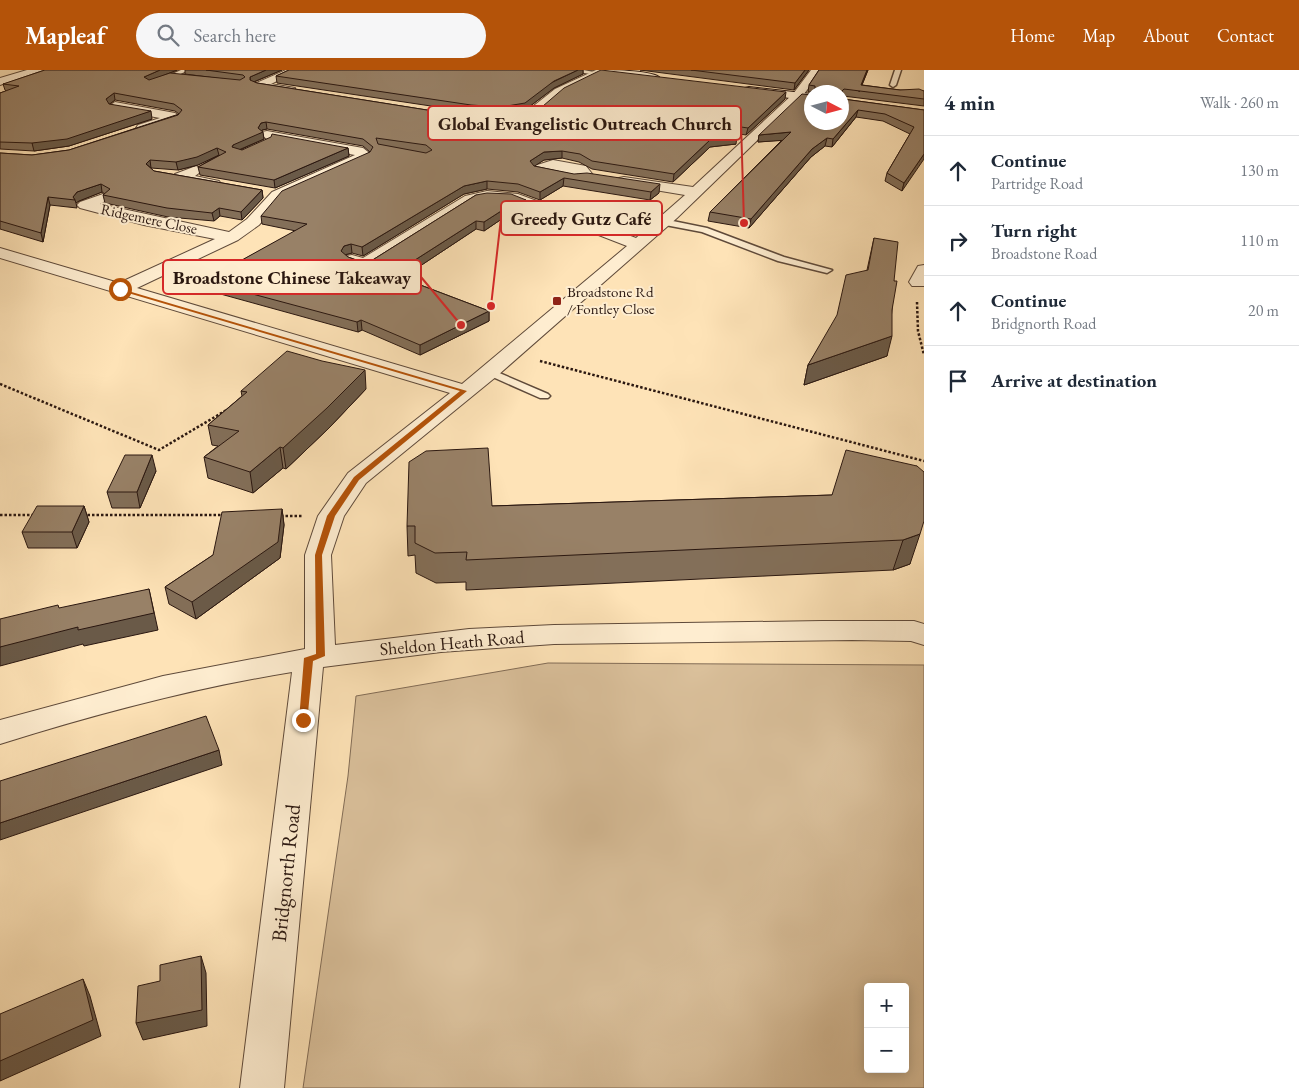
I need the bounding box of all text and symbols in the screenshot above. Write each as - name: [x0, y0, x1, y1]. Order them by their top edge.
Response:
- search box: [136, 13, 486, 58]
- text: Mapleaf: [25, 20, 106, 51]
- icon: search: [154, 21, 182, 49]
- text: Search here: [194, 23, 276, 48]
- text: Home: [1010, 24, 1055, 47]
- text: Map: [1083, 24, 1115, 47]
- text: About: [1143, 24, 1189, 47]
- text: Contact: [1217, 24, 1274, 47]
- north arrow: [804, 85, 849, 130]
- text: 4 min: [944, 89, 995, 116]
- text: Walk · 260 m: [1200, 92, 1279, 113]
- callout: Global Evangelistic Outreach Church: [428, 106, 741, 140]
- text: Global Evangelistic Outreach Church: [438, 111, 732, 136]
- text: Continue: [991, 148, 1066, 173]
- icon: ahead: [944, 157, 972, 185]
- text: 130 m: [1240, 160, 1279, 181]
- text: Partridge Road: [991, 173, 1083, 194]
- street label: Ridgemere Close: [99, 199, 199, 238]
- callout: Greedy Gutz Café: [501, 201, 662, 235]
- text: Greedy Gutz Café: [511, 206, 651, 231]
- text: Turn right: [991, 218, 1077, 243]
- icon: right: [944, 227, 972, 255]
- text: 110 m: [1240, 230, 1279, 251]
- text: Broadstone Road: [991, 243, 1097, 264]
- callout: Broadstone Chinese Takeaway: [163, 260, 421, 294]
- text: Broadstone Chinese Takeaway: [173, 265, 412, 290]
- route start: [109, 278, 132, 301]
- place label: Broadstone Rd / Fontley Close: [567, 282, 655, 318]
- text: Continue: [991, 288, 1066, 313]
- marker: Broadstone Rd / Fontley Close: [551, 295, 563, 307]
- icon: ahead: [944, 297, 972, 325]
- text: 20 m: [1248, 300, 1279, 321]
- text: Bridgnorth Road: [991, 313, 1096, 334]
- icon: arrive: [944, 367, 972, 395]
- text: Arrive at destination: [991, 368, 1157, 393]
- street label: Sheldon Heath Road: [379, 625, 526, 660]
- route end: [292, 709, 315, 732]
- street label: Bridgnorth Road: [265, 802, 306, 943]
- map controls: [864, 983, 909, 1073]
- button: +: [864, 983, 909, 1028]
- button: −: [864, 1028, 909, 1073]

